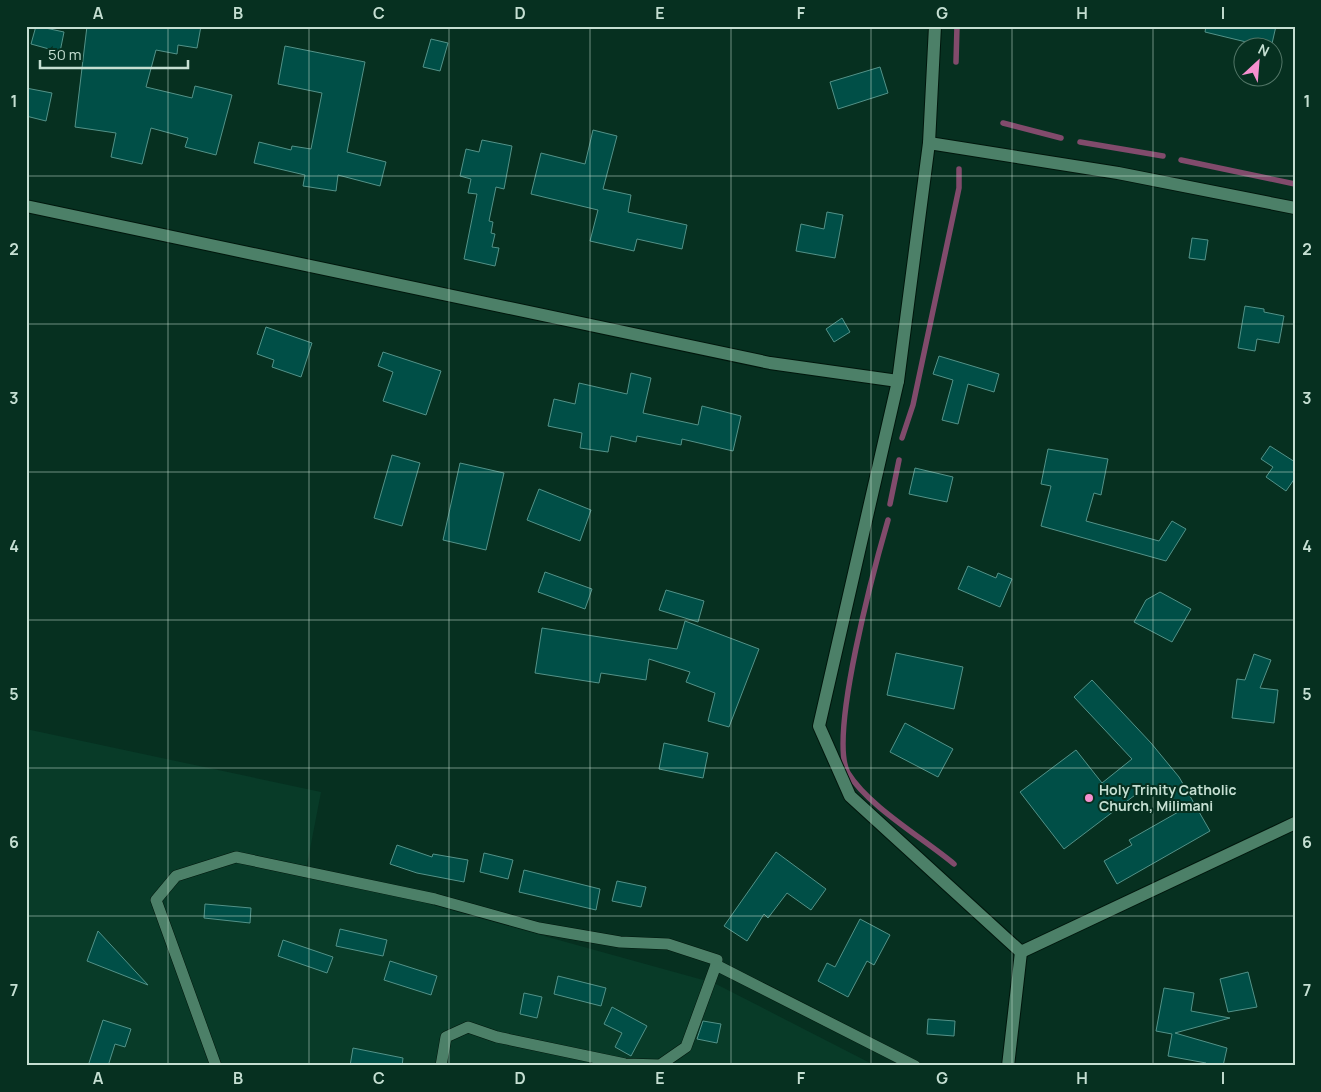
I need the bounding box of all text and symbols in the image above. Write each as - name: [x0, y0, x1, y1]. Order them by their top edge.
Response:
- text: A: [93, 2, 104, 24]
- text: B: [233, 2, 243, 24]
- text: C: [373, 2, 385, 24]
- text: D: [514, 2, 526, 24]
- text: E: [655, 2, 665, 24]
- text: F: [797, 2, 806, 24]
- text: G: [936, 2, 948, 24]
- text: H: [1076, 2, 1088, 24]
- text: I: [1221, 2, 1225, 24]
- scale bar: [40, 38, 188, 70]
- north arrow: [1234, 38, 1284, 88]
- text: N: [1255, 39, 1273, 61]
- text: 50 m: [48, 44, 82, 65]
- text: 1: [10, 90, 18, 112]
- text: 1: [1303, 90, 1311, 112]
- text: 2: [9, 238, 19, 260]
- text: 2: [1302, 238, 1312, 260]
- text: 3: [9, 387, 19, 409]
- text: 3: [1302, 387, 1312, 409]
- text: 4: [9, 535, 19, 557]
- text: 4: [1302, 535, 1312, 557]
- text: 5: [9, 683, 19, 705]
- text: 5: [1302, 683, 1312, 705]
- place label: Holy Trinity Catholic Church, Milimani: [1099, 780, 1237, 815]
- marker: Holy Trinity Catholic Church, Milimani: [1083, 792, 1095, 804]
- text: 6: [9, 831, 19, 853]
- text: 6: [1302, 831, 1312, 853]
- text: 7: [10, 979, 18, 1001]
- text: 7: [1303, 979, 1311, 1001]
- text: A: [93, 1067, 104, 1089]
- text: B: [233, 1067, 243, 1089]
- text: C: [373, 1067, 385, 1089]
- text: D: [514, 1067, 526, 1089]
- text: E: [655, 1067, 665, 1089]
- text: F: [797, 1067, 806, 1089]
- text: G: [936, 1067, 948, 1089]
- text: H: [1076, 1067, 1088, 1089]
- text: I: [1221, 1067, 1225, 1089]

